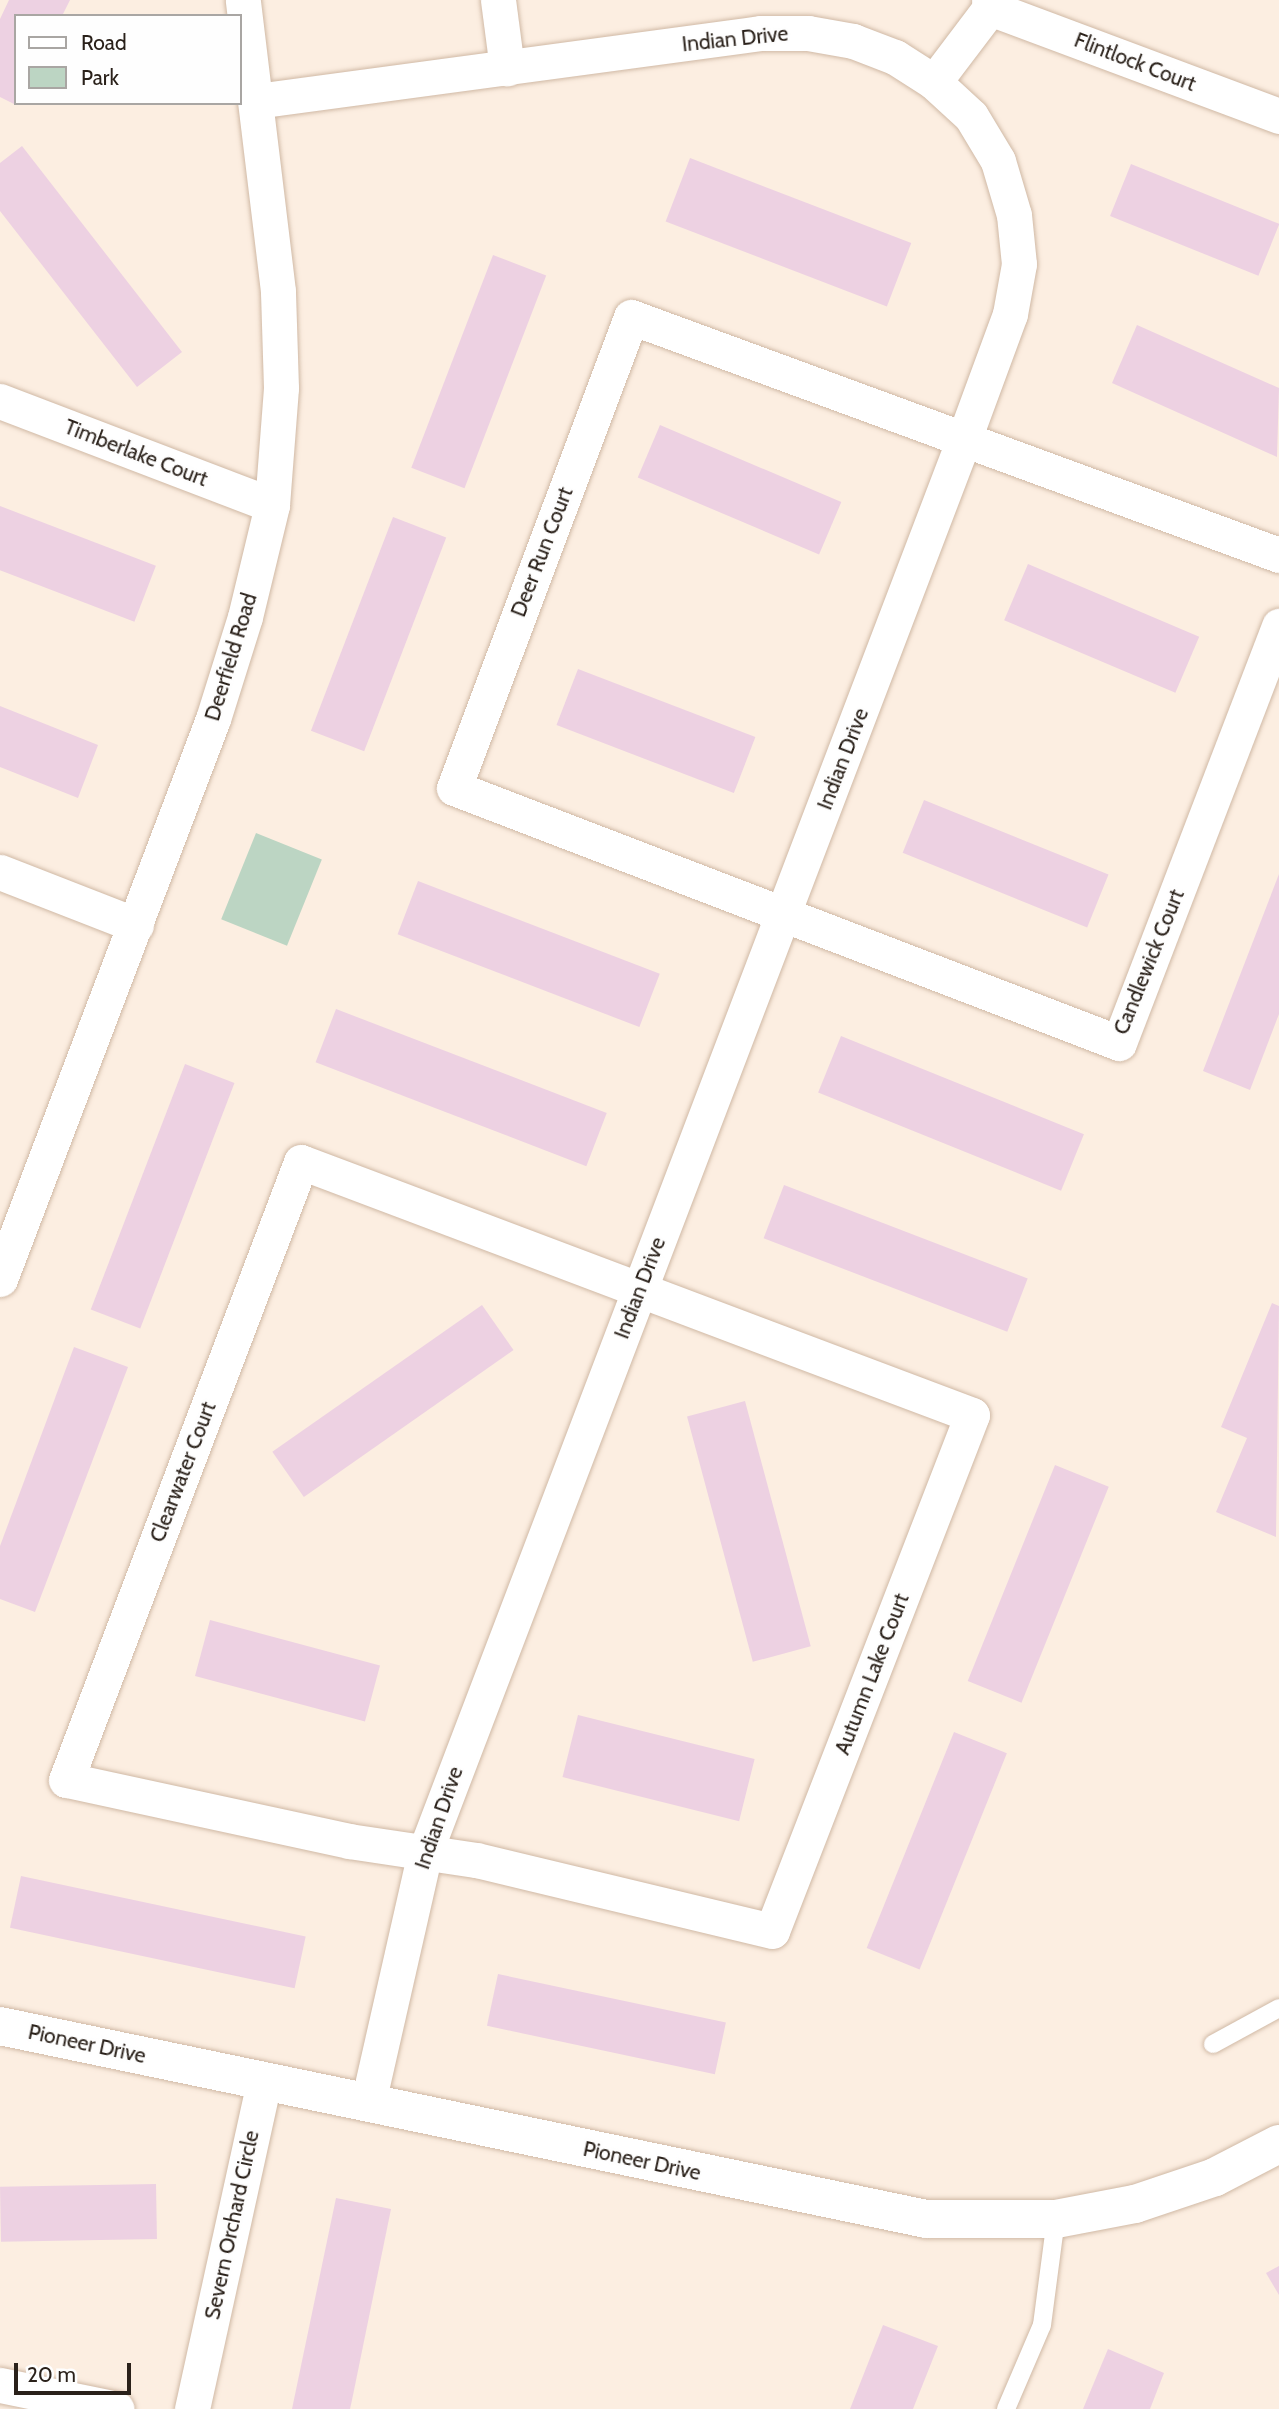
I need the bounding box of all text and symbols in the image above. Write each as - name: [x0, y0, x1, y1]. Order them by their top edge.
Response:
- legend: [14, 14, 242, 105]
- street label: Indian Drive: [681, 21, 789, 57]
- street label: Flintlock Court: [1071, 27, 1199, 97]
- text: Road: [81, 30, 127, 55]
- text: Park: [81, 65, 119, 90]
- street label: Timberlake Court: [61, 414, 211, 492]
- street label: Deer Run Court: [506, 484, 578, 620]
- street label: Deerfield Road: [200, 590, 262, 724]
- street label: Indian Drive: [812, 705, 874, 813]
- street label: Candlewick Court: [1108, 886, 1190, 1038]
- street label: Indian Drive: [609, 1234, 671, 1342]
- street label: Clearwater Court: [145, 1398, 221, 1546]
- street label: Autumn Lake Court: [830, 1590, 914, 1758]
- street label: Indian Drive: [410, 1763, 468, 1873]
- street label: Pioneer Drive: [26, 2019, 148, 2069]
- street label: Severn Orchard Circle: [200, 2128, 264, 2322]
- street label: Pioneer Drive: [581, 2136, 703, 2186]
- scale bar: [18, 2350, 135, 2394]
- text: 20 m: [27, 2362, 76, 2387]

